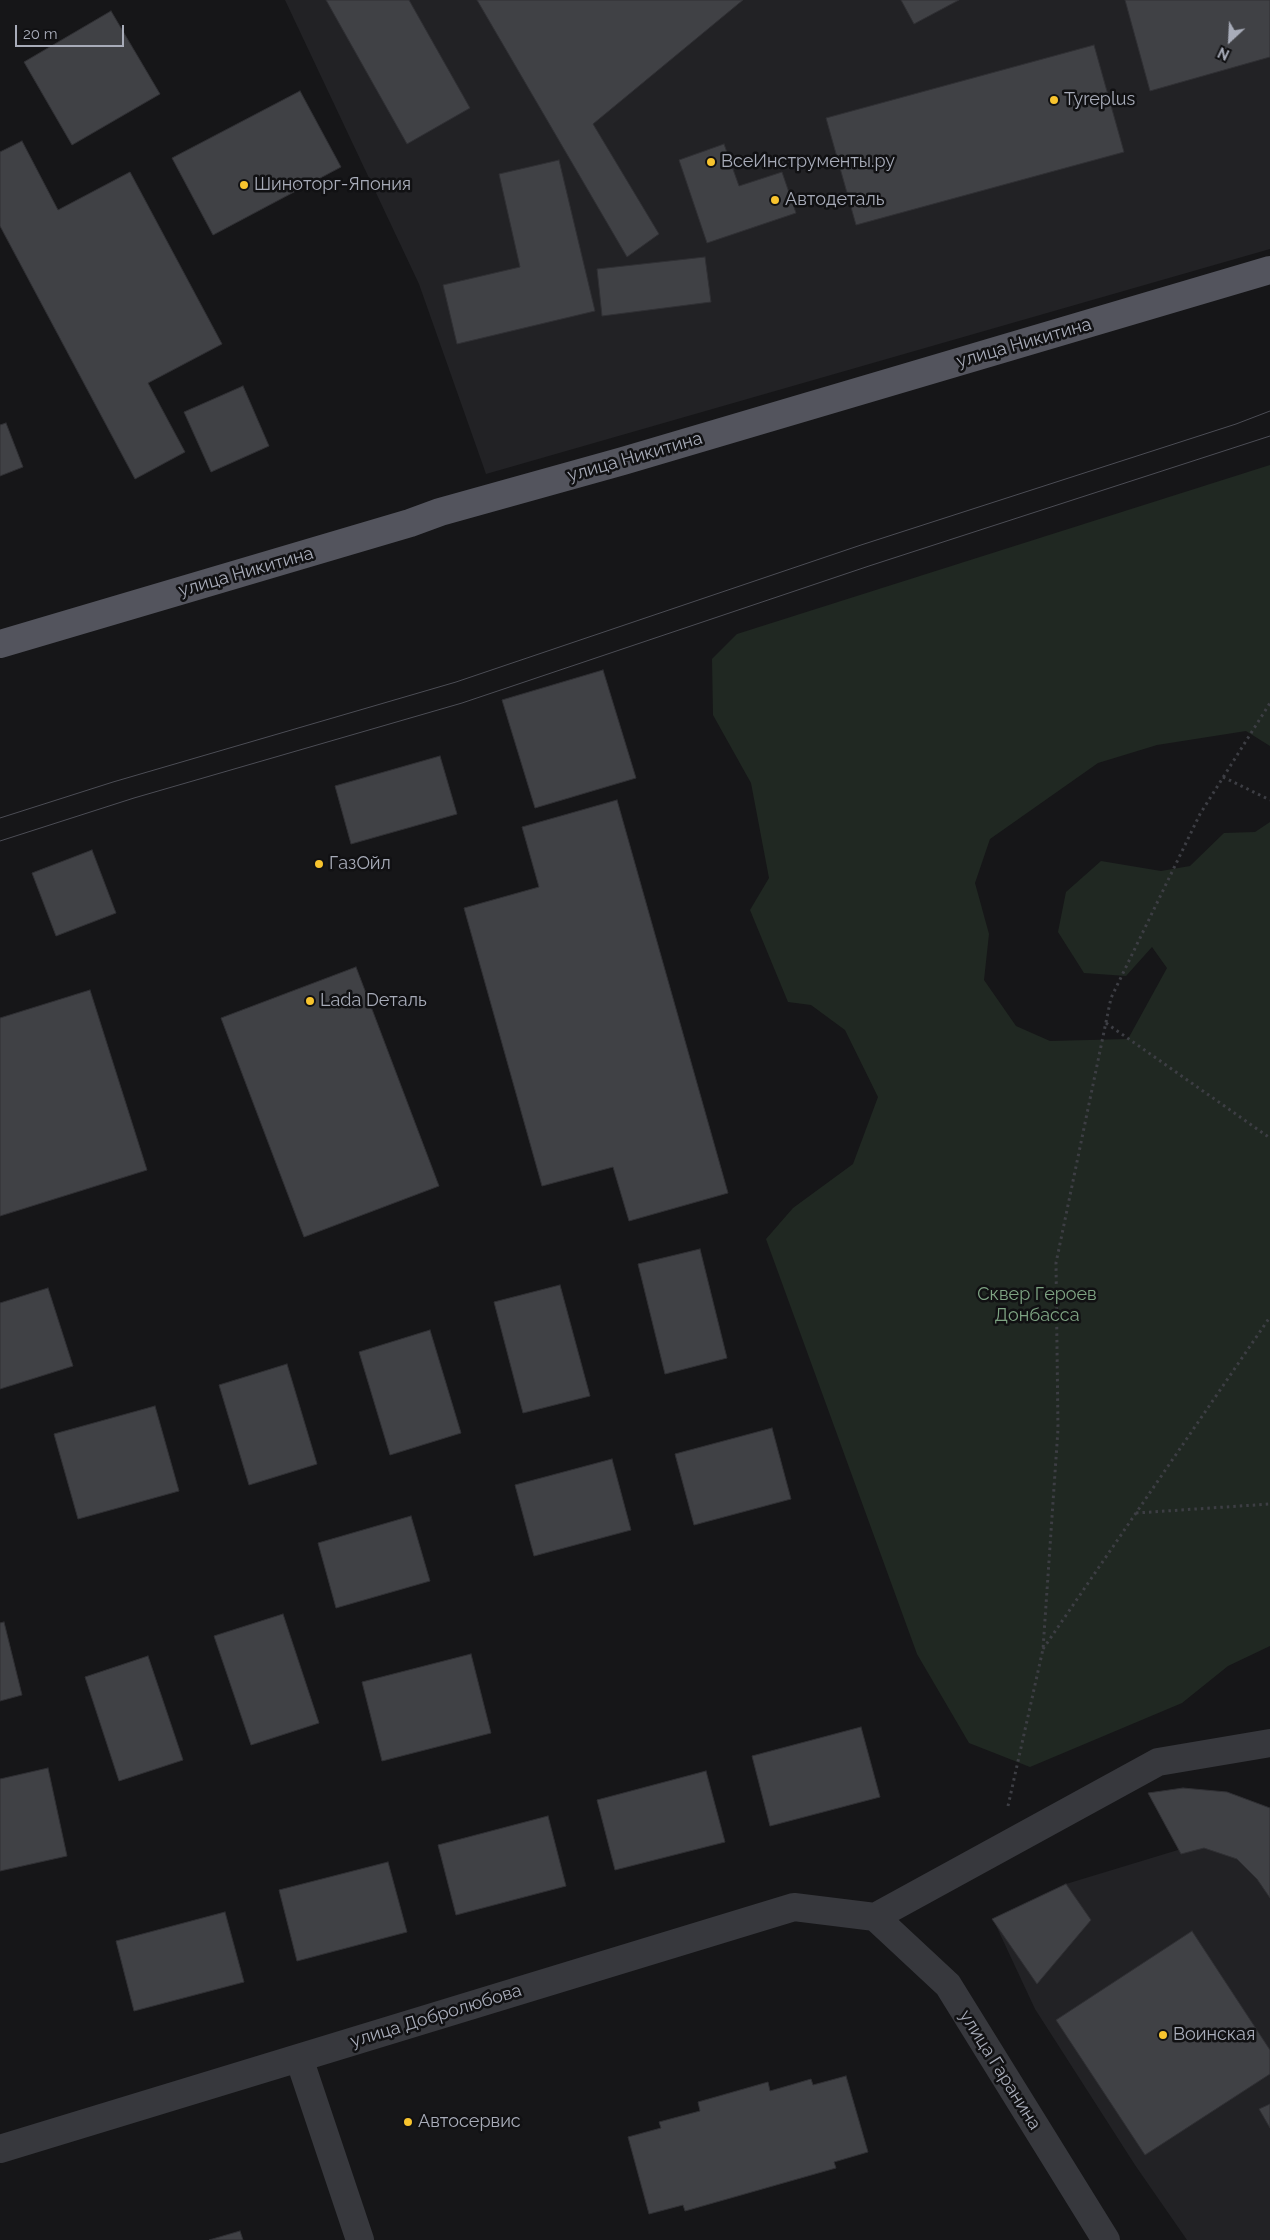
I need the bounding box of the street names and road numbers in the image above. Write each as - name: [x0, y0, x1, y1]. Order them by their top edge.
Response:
- street label: улица Никитина: [954, 313, 1094, 373]
- street label: улица Никитина: [565, 427, 705, 487]
- street label: улица Никитина: [176, 542, 316, 602]
- street label: улица Добролюбова: [348, 1980, 524, 2052]
- street label: улица Гаранина: [955, 2006, 1045, 2134]

